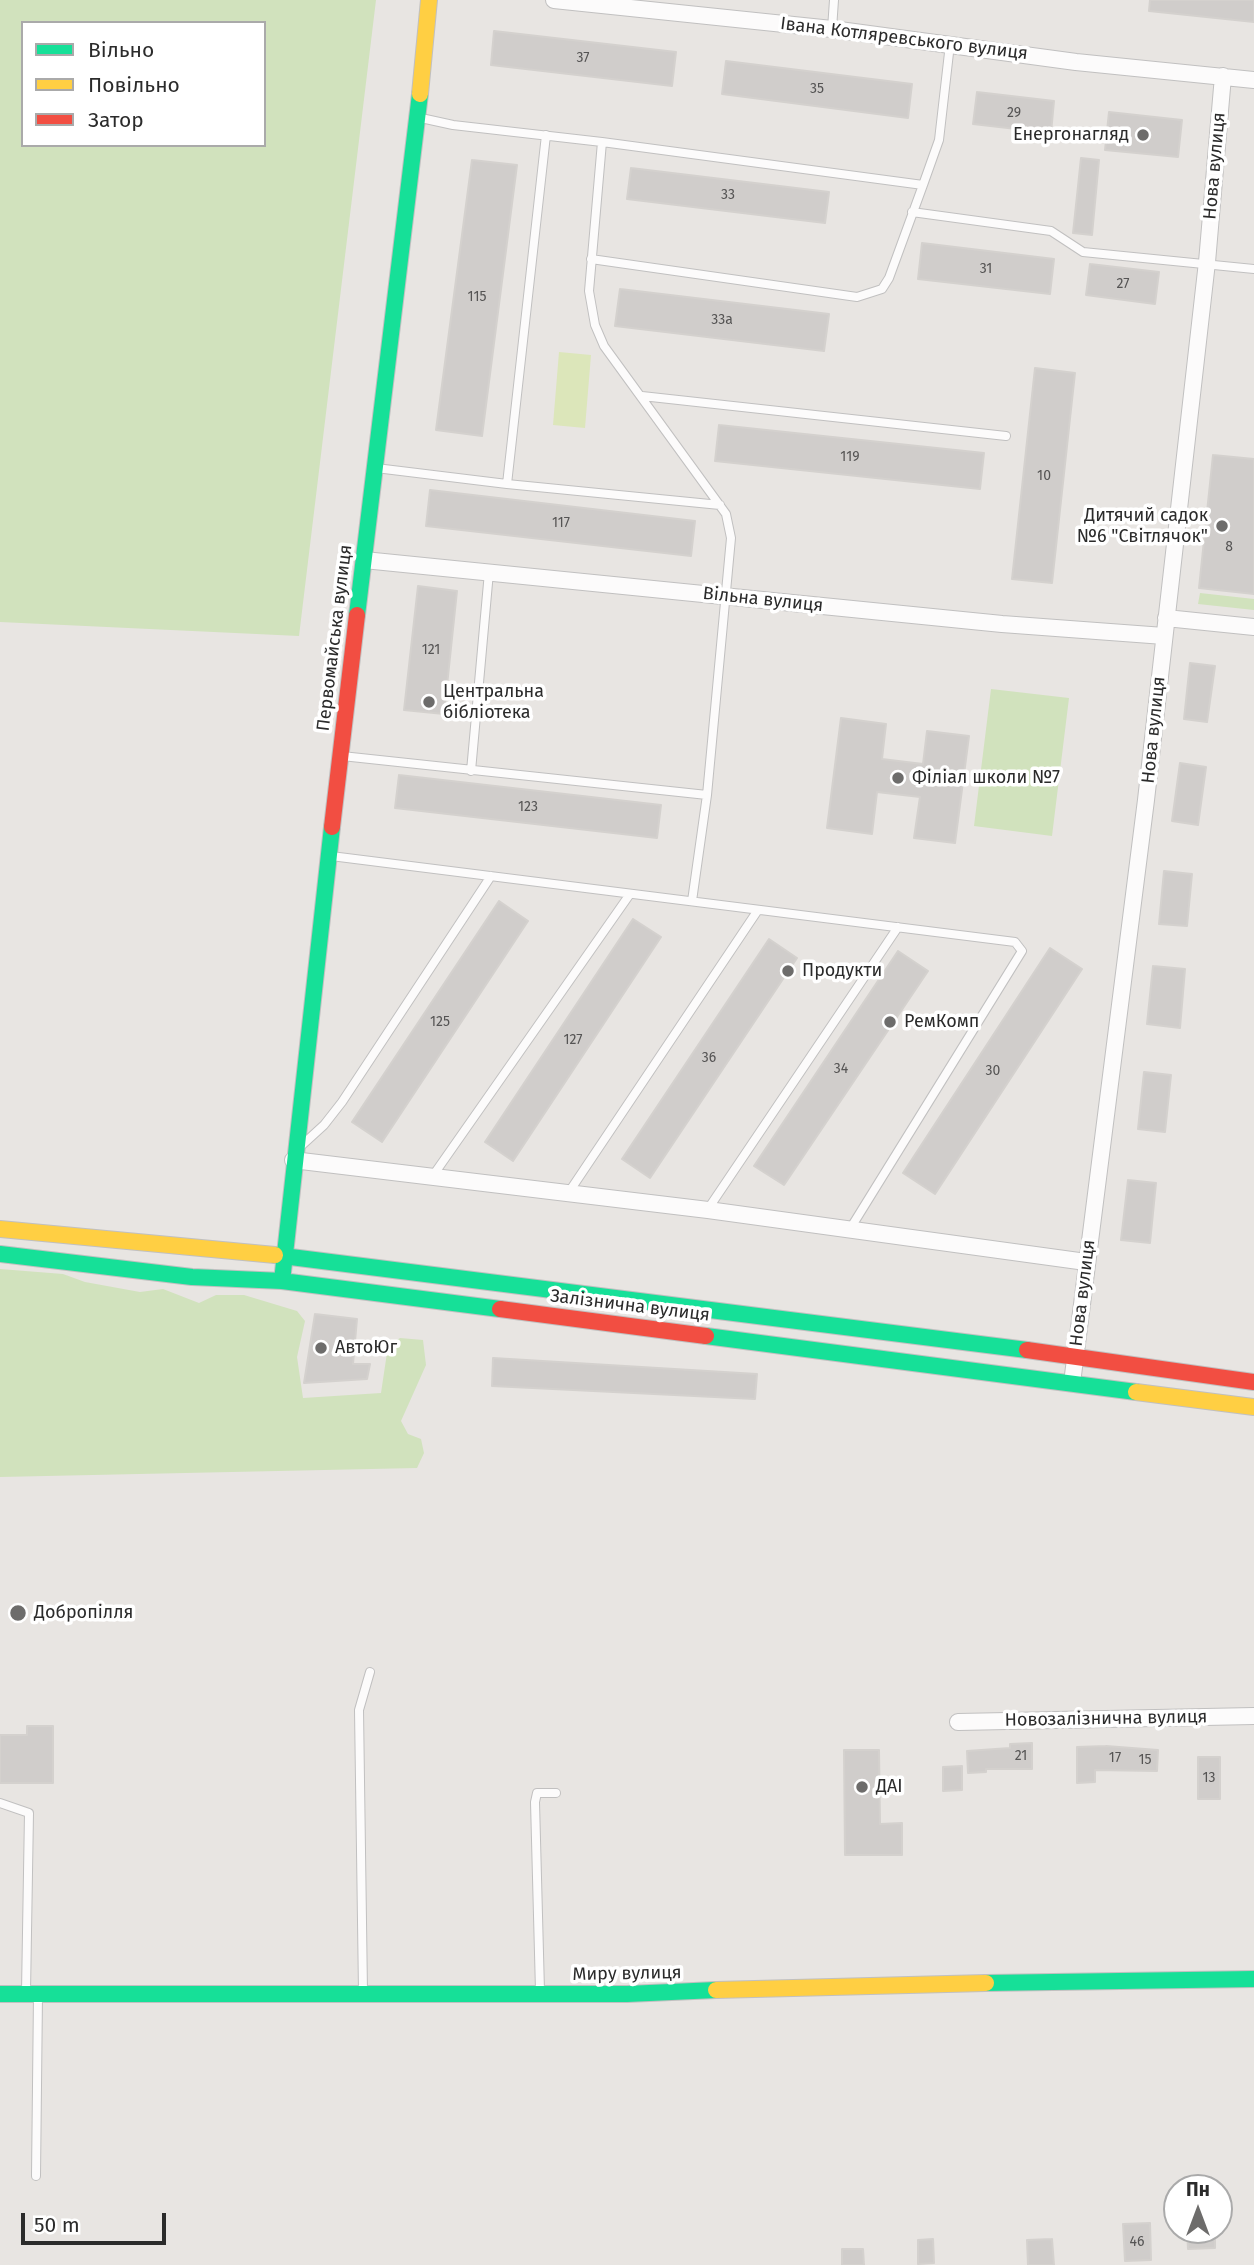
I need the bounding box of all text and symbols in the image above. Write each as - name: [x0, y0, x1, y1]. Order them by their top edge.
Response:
- street label: Івана Котляревського вулиця: [779, 13, 1029, 65]
- legend: [21, 21, 266, 147]
- text: Вільно: [88, 37, 154, 63]
- house number: 37: [576, 50, 590, 66]
- text: Повільно: [88, 72, 180, 98]
- house number: 35: [810, 81, 824, 97]
- house number: 29: [1007, 105, 1021, 121]
- text: Затор: [88, 107, 144, 133]
- street label: Нова вулиця: [1200, 112, 1230, 220]
- place label: Енергонагляд: [1013, 124, 1129, 146]
- marker: Енергонагляд: [1135, 127, 1151, 143]
- house number: 33: [721, 187, 735, 203]
- house number: 31: [980, 261, 992, 277]
- house number: 27: [1116, 276, 1130, 292]
- house number: 115: [468, 289, 486, 305]
- house number: 33а: [711, 312, 733, 328]
- house number: 119: [840, 449, 860, 465]
- house number: 10: [1037, 468, 1051, 484]
- place label: Дитячий садок №6 "Світлячок": [1077, 505, 1208, 548]
- house number: 117: [552, 515, 570, 531]
- marker: Дитячий садок №6 "Світлячок": [1214, 518, 1230, 534]
- house number: 8: [1225, 539, 1233, 555]
- street label: Первомайська вулиця: [313, 544, 357, 732]
- street label: Вільна вулиця: [702, 583, 824, 617]
- house number: 121: [422, 642, 440, 658]
- street label: Нова вулиця: [1138, 675, 1170, 785]
- place label: Центральна бібліотека: [443, 681, 544, 724]
- marker: Центральна бібліотека: [421, 694, 437, 710]
- place label: Філіал школи №7: [912, 767, 1060, 789]
- marker: Філіал школи №7: [890, 770, 906, 786]
- house number: 123: [518, 799, 538, 815]
- place label: Продукти: [802, 960, 882, 982]
- marker: Продукти: [780, 963, 796, 979]
- place label: РемКомп: [904, 1011, 979, 1033]
- house number: 125: [430, 1014, 450, 1030]
- marker: РемКомп: [882, 1014, 898, 1030]
- house number: 127: [563, 1032, 583, 1048]
- house number: 36: [702, 1050, 716, 1066]
- house number: 34: [834, 1061, 848, 1077]
- house number: 30: [986, 1063, 1000, 1079]
- street label: Нова вулиця: [1066, 1238, 1100, 1348]
- street label: Залізнична вулиця: [549, 1286, 711, 1326]
- place label: АвтоЮг: [335, 1337, 397, 1359]
- marker: АвтоЮг: [313, 1340, 329, 1356]
- place label: Добропілля: [34, 1602, 133, 1624]
- marker: Добропілля: [8, 1603, 28, 1623]
- street label: Новозалізнична вулиця: [1004, 1706, 1208, 1732]
- house number: 21: [1015, 1748, 1027, 1764]
- house number: 17: [1109, 1750, 1121, 1766]
- house number: 15: [1138, 1752, 1152, 1768]
- house number: 13: [1202, 1770, 1216, 1786]
- place label: ДАІ: [876, 1776, 903, 1798]
- marker: ДАІ: [854, 1779, 870, 1795]
- street label: Миру вулиця: [572, 1962, 682, 1986]
- north arrow: [1163, 2174, 1233, 2244]
- text: Пн: [1186, 2178, 1210, 2201]
- scale bar: [24, 2198, 170, 2242]
- text: 50 m: [34, 2212, 80, 2238]
- house number: 46: [1130, 2234, 1144, 2250]

